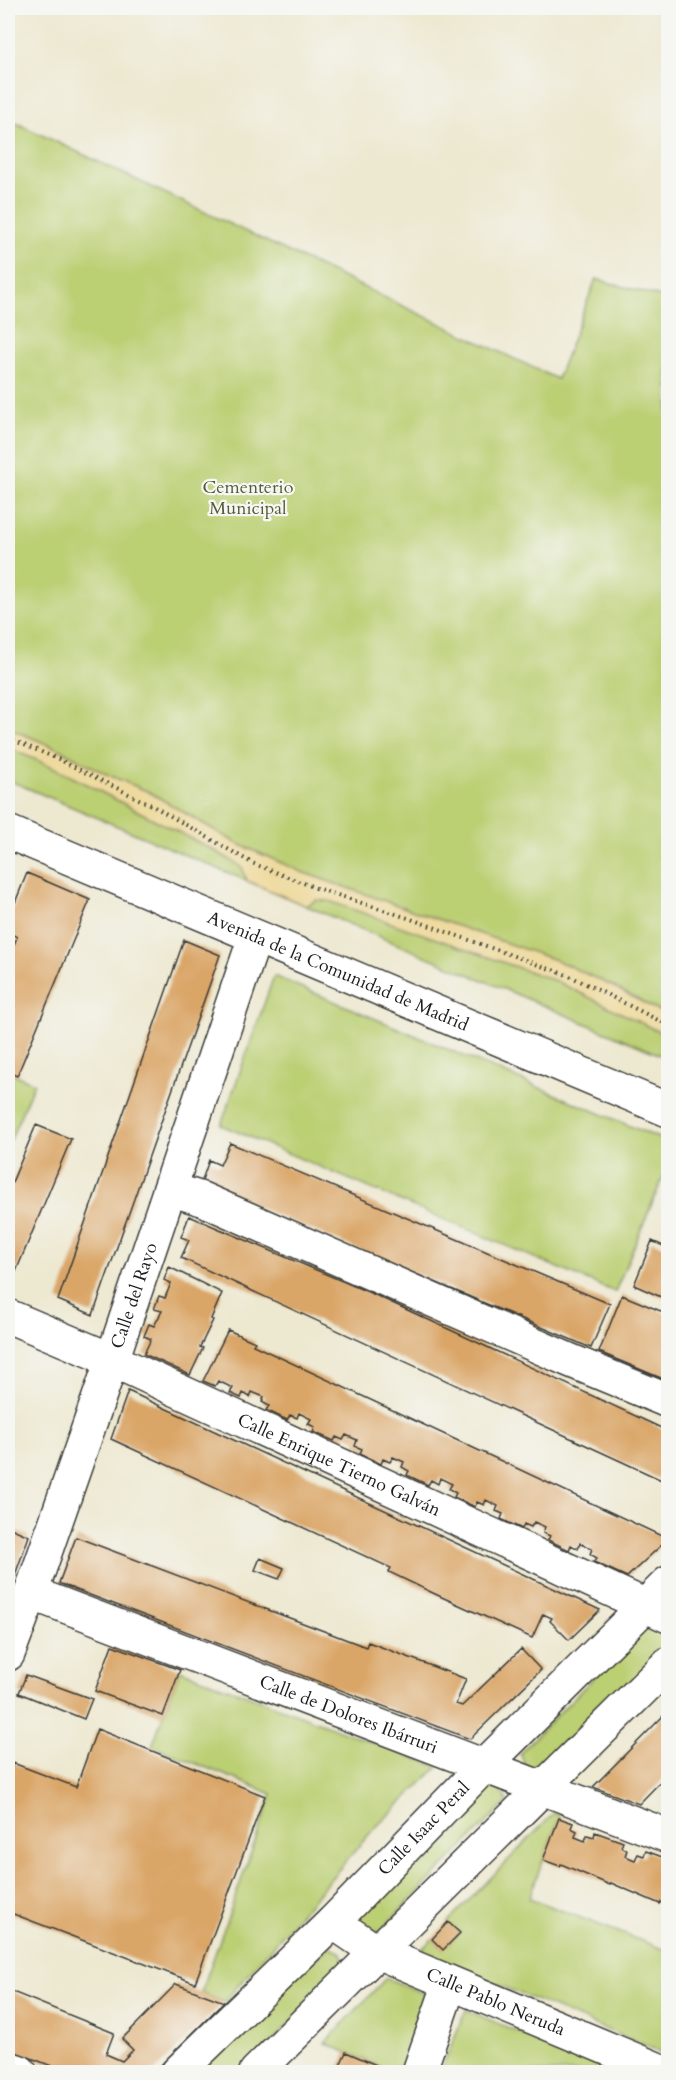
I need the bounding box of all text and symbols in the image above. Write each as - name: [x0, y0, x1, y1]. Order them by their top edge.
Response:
- park label: Cementerio Municipal: [203, 475, 294, 521]
- street label: Avenida de la Comunidad de Madrid: [203, 905, 473, 1038]
- street label: Calle del Rayo: [105, 1239, 164, 1352]
- street label: Calle Enrique Tierno Galván: [233, 1407, 445, 1523]
- street label: Calle de Dolores Ibárruri: [256, 1669, 441, 1760]
- street label: Calle Isaac Peral: [372, 1776, 476, 1881]
- street label: Calle Pablo Neruda: [422, 1962, 569, 2042]

